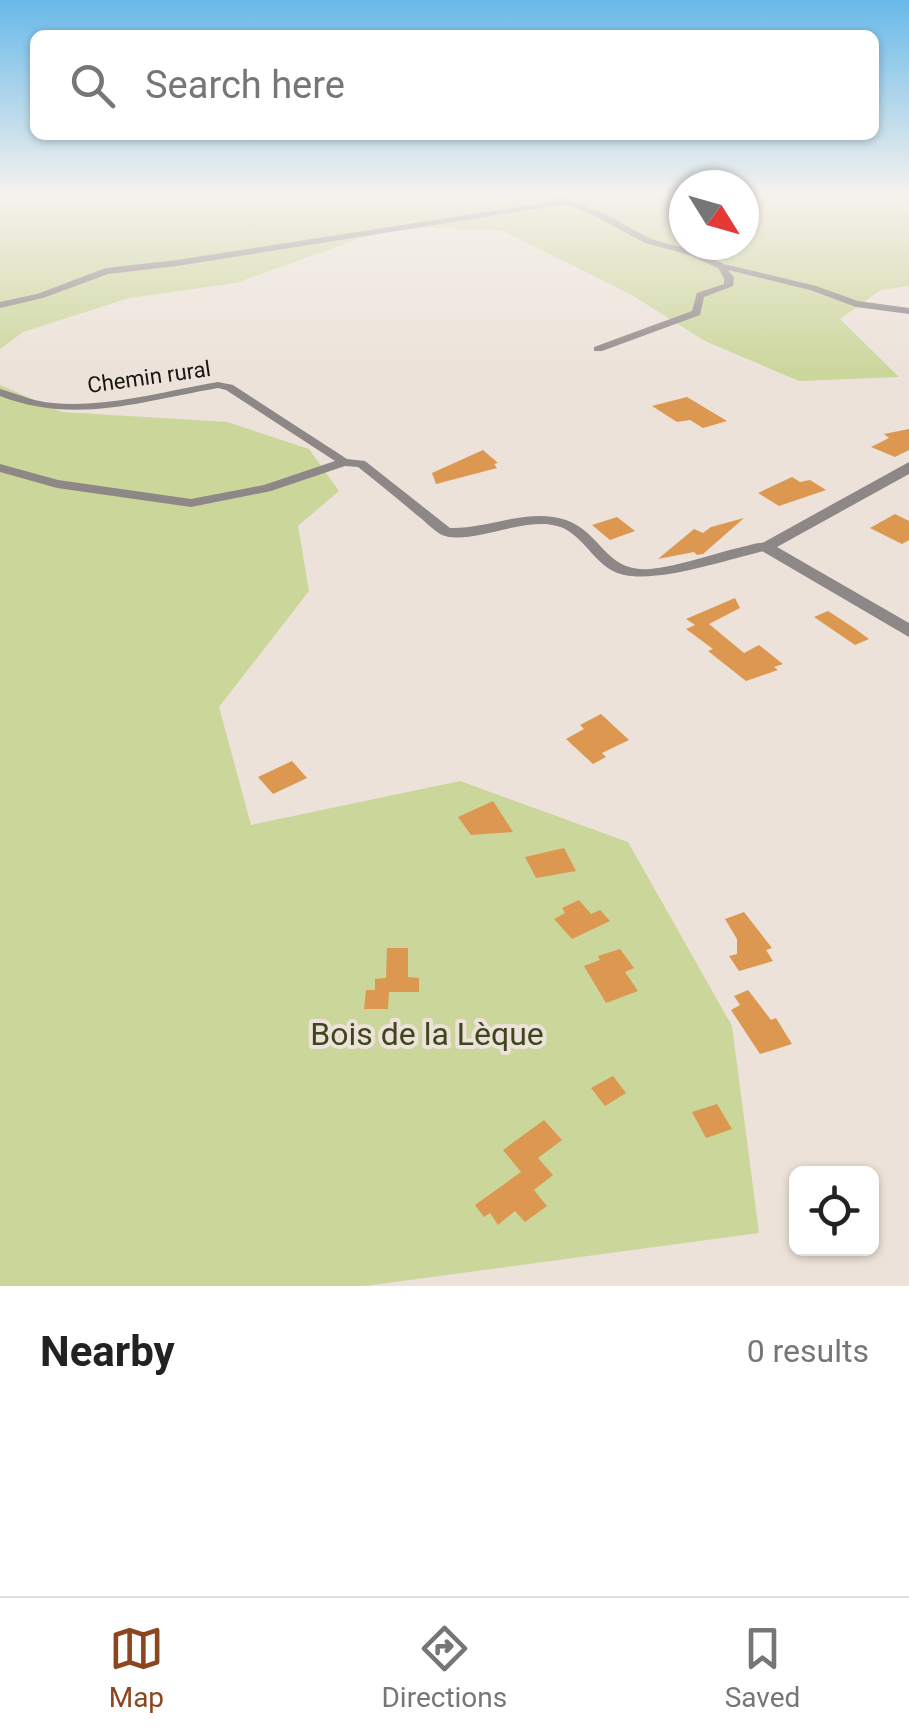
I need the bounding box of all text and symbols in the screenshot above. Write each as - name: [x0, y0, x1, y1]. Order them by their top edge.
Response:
- search box: [30, 30, 879, 140]
- icon: search: [65, 58, 120, 113]
- text: Search here: [145, 63, 345, 107]
- north arrow: [669, 170, 759, 260]
- street label: Chemin rural: [86, 356, 212, 398]
- park label: Bois de la Lèque: [310, 1015, 544, 1053]
- map controls: [789, 1166, 879, 1256]
- button: locate: [789, 1166, 879, 1256]
- text: Nearby: [40, 1327, 175, 1376]
- text: 0 results: [747, 1332, 869, 1370]
- tab: Map: [109, 1621, 164, 1714]
- tab: Directions: [381, 1621, 507, 1714]
- tab: Saved: [725, 1621, 800, 1714]

